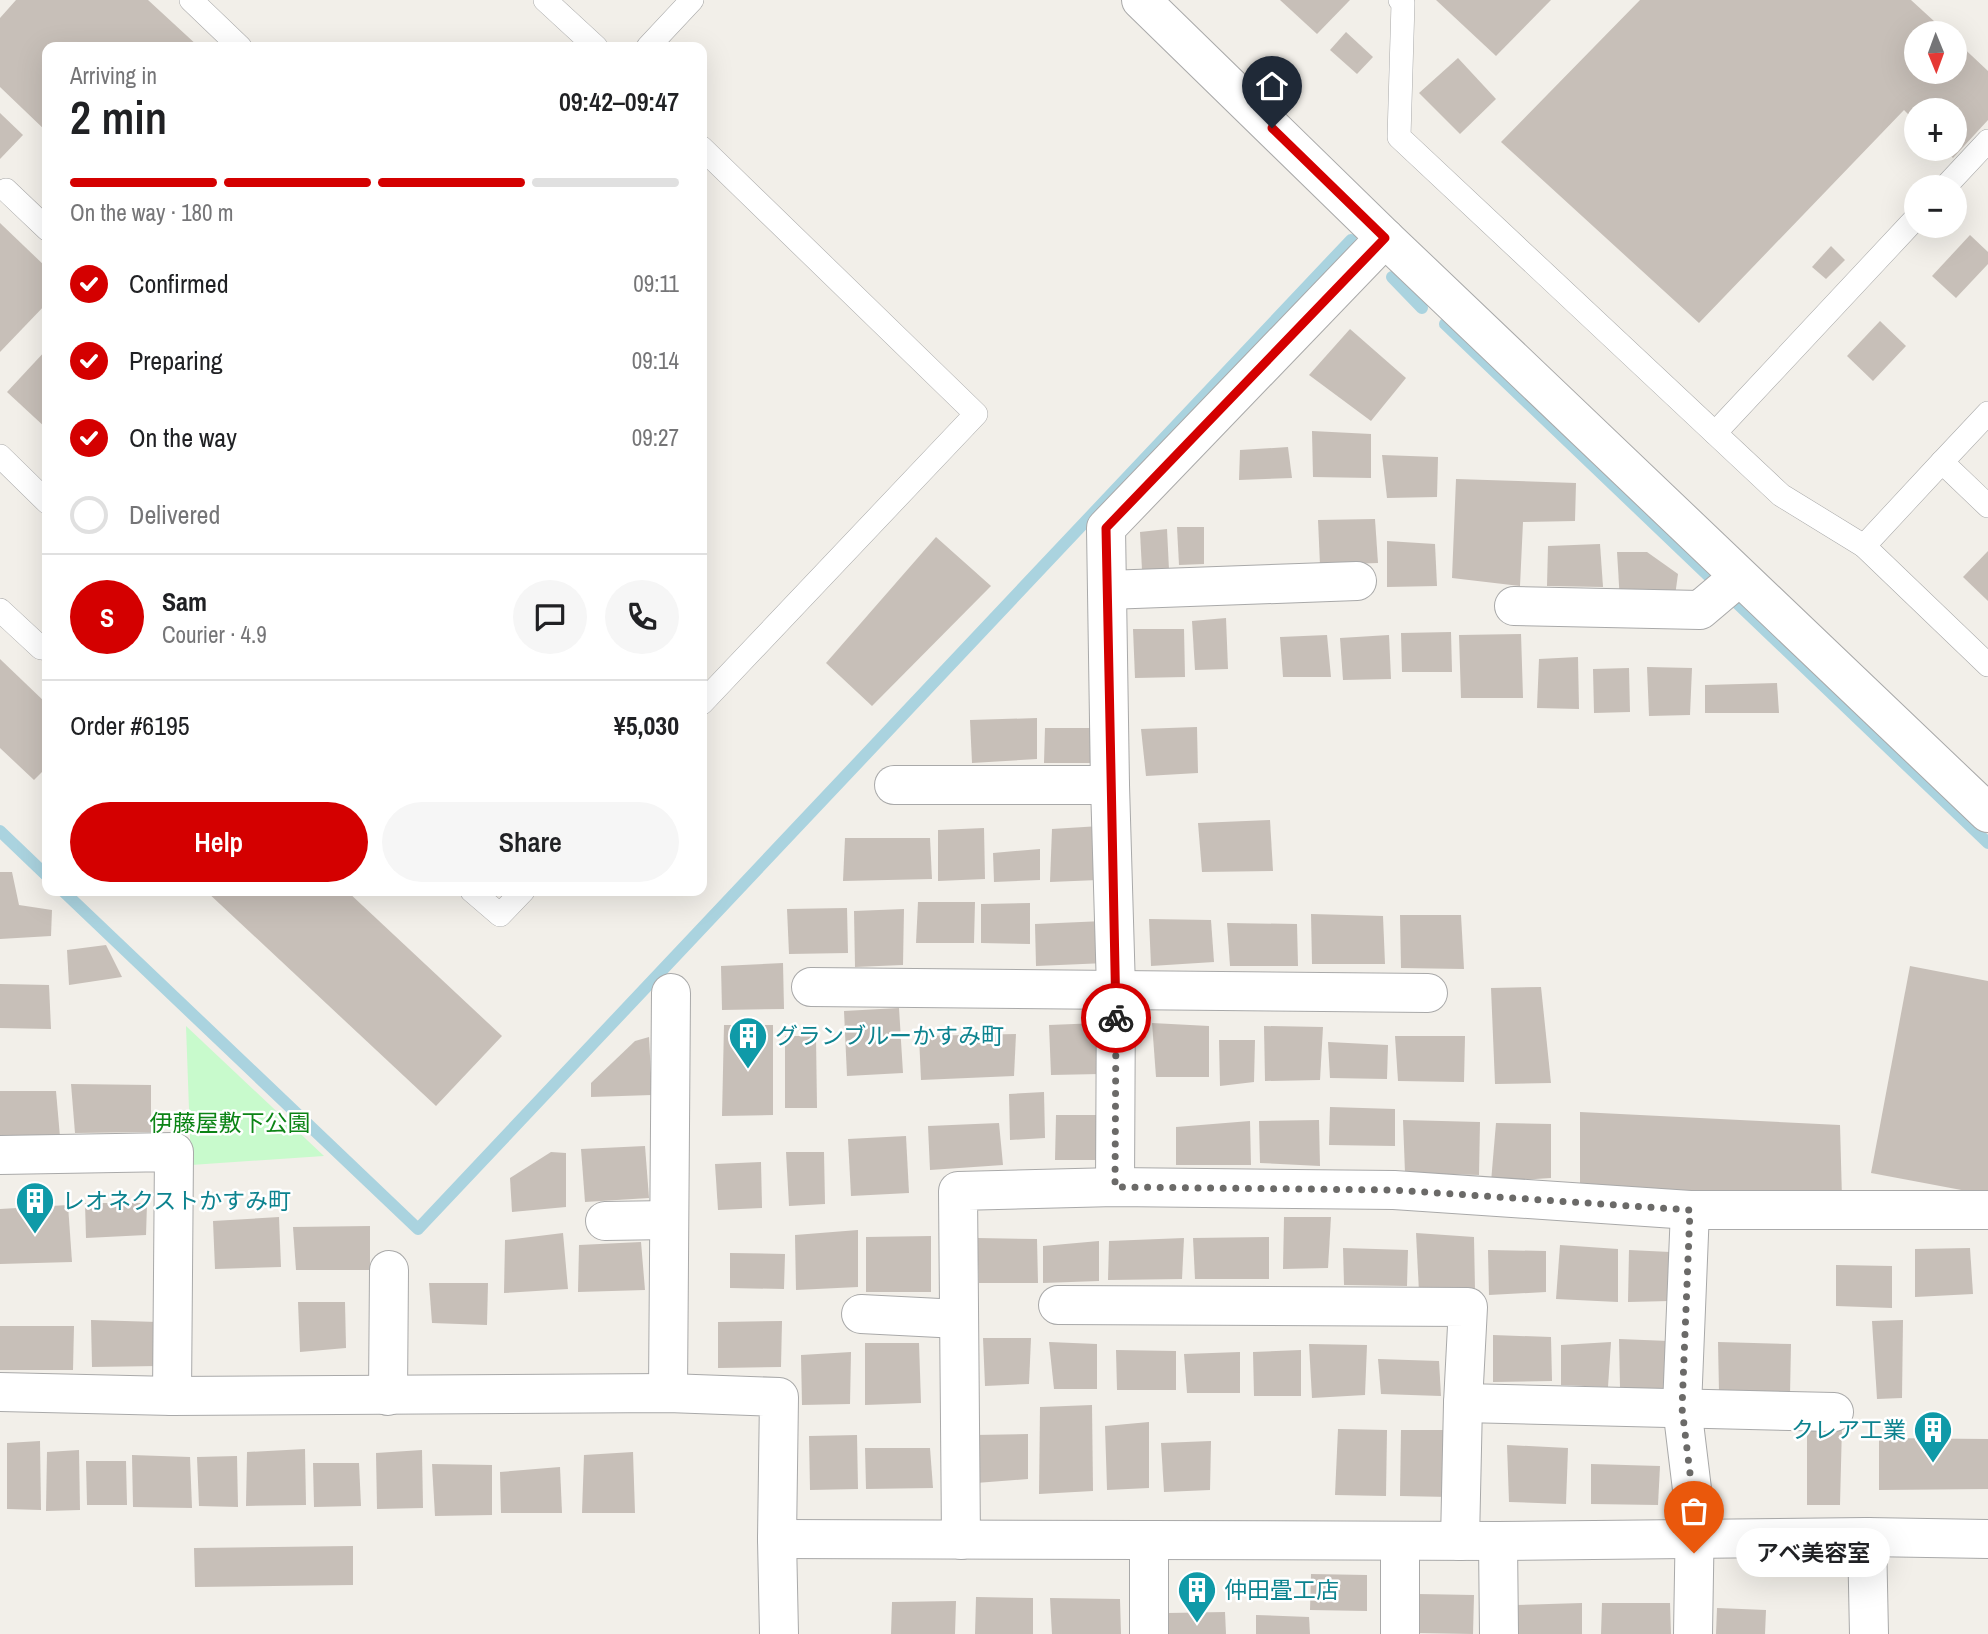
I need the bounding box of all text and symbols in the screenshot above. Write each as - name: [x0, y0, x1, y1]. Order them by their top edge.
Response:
- north arrow: [1904, 21, 1967, 84]
- map controls: [1904, 21, 1967, 238]
- pin: [1242, 56, 1302, 128]
- text: Arriving in: [70, 60, 157, 91]
- icon: home: [1253, 67, 1291, 105]
- text: 09:42–09:47: [559, 84, 679, 119]
- text: 2 min: [70, 86, 167, 148]
- button: +: [1904, 98, 1967, 161]
- button: −: [1904, 175, 1967, 238]
- text: On the way · 180 m: [70, 197, 234, 228]
- icon: check: [70, 265, 108, 303]
- text: Confirmed: [129, 266, 229, 301]
- text: 09:11: [633, 268, 679, 299]
- icon: check: [70, 342, 108, 380]
- text: Preparing: [129, 343, 223, 378]
- text: 09:14: [632, 345, 679, 376]
- icon: check: [70, 419, 108, 457]
- text: On the way: [129, 420, 237, 455]
- text: 09:27: [632, 422, 679, 453]
- text: Delivered: [129, 497, 220, 532]
- button: chat: [513, 580, 587, 654]
- button: phone: [605, 580, 679, 654]
- text: Sam: [162, 584, 207, 619]
- text: S: [100, 600, 114, 635]
- text: Courier · 4.9: [162, 619, 267, 650]
- text: Order #6195: [70, 708, 190, 743]
- text: ¥5,030: [614, 708, 679, 743]
- button: Help: [70, 802, 368, 882]
- button: Share: [382, 802, 679, 882]
- courier: [1081, 983, 1151, 1053]
- icon: bike: [1097, 999, 1135, 1037]
- building icon: グランブルーかすみ町: [727, 1015, 769, 1070]
- place label: グランブルーかすみ町: [775, 1020, 1004, 1051]
- park label: 伊藤屋敷下公園: [150, 1107, 311, 1138]
- building icon: レオネクストかすみ町: [14, 1180, 56, 1235]
- place label: レオネクストかすみ町: [62, 1185, 291, 1216]
- building icon: クレア工業: [1912, 1409, 1954, 1464]
- place label: クレア工業: [1791, 1414, 1906, 1445]
- pin: [1664, 1481, 1724, 1553]
- icon: bag: [1675, 1492, 1713, 1530]
- callout: アベ美容室: [1736, 1528, 1890, 1578]
- text: アベ美容室: [1756, 1537, 1870, 1568]
- building icon: 仲田畳工店: [1176, 1569, 1218, 1624]
- place label: 仲田畳工店: [1224, 1574, 1339, 1605]

